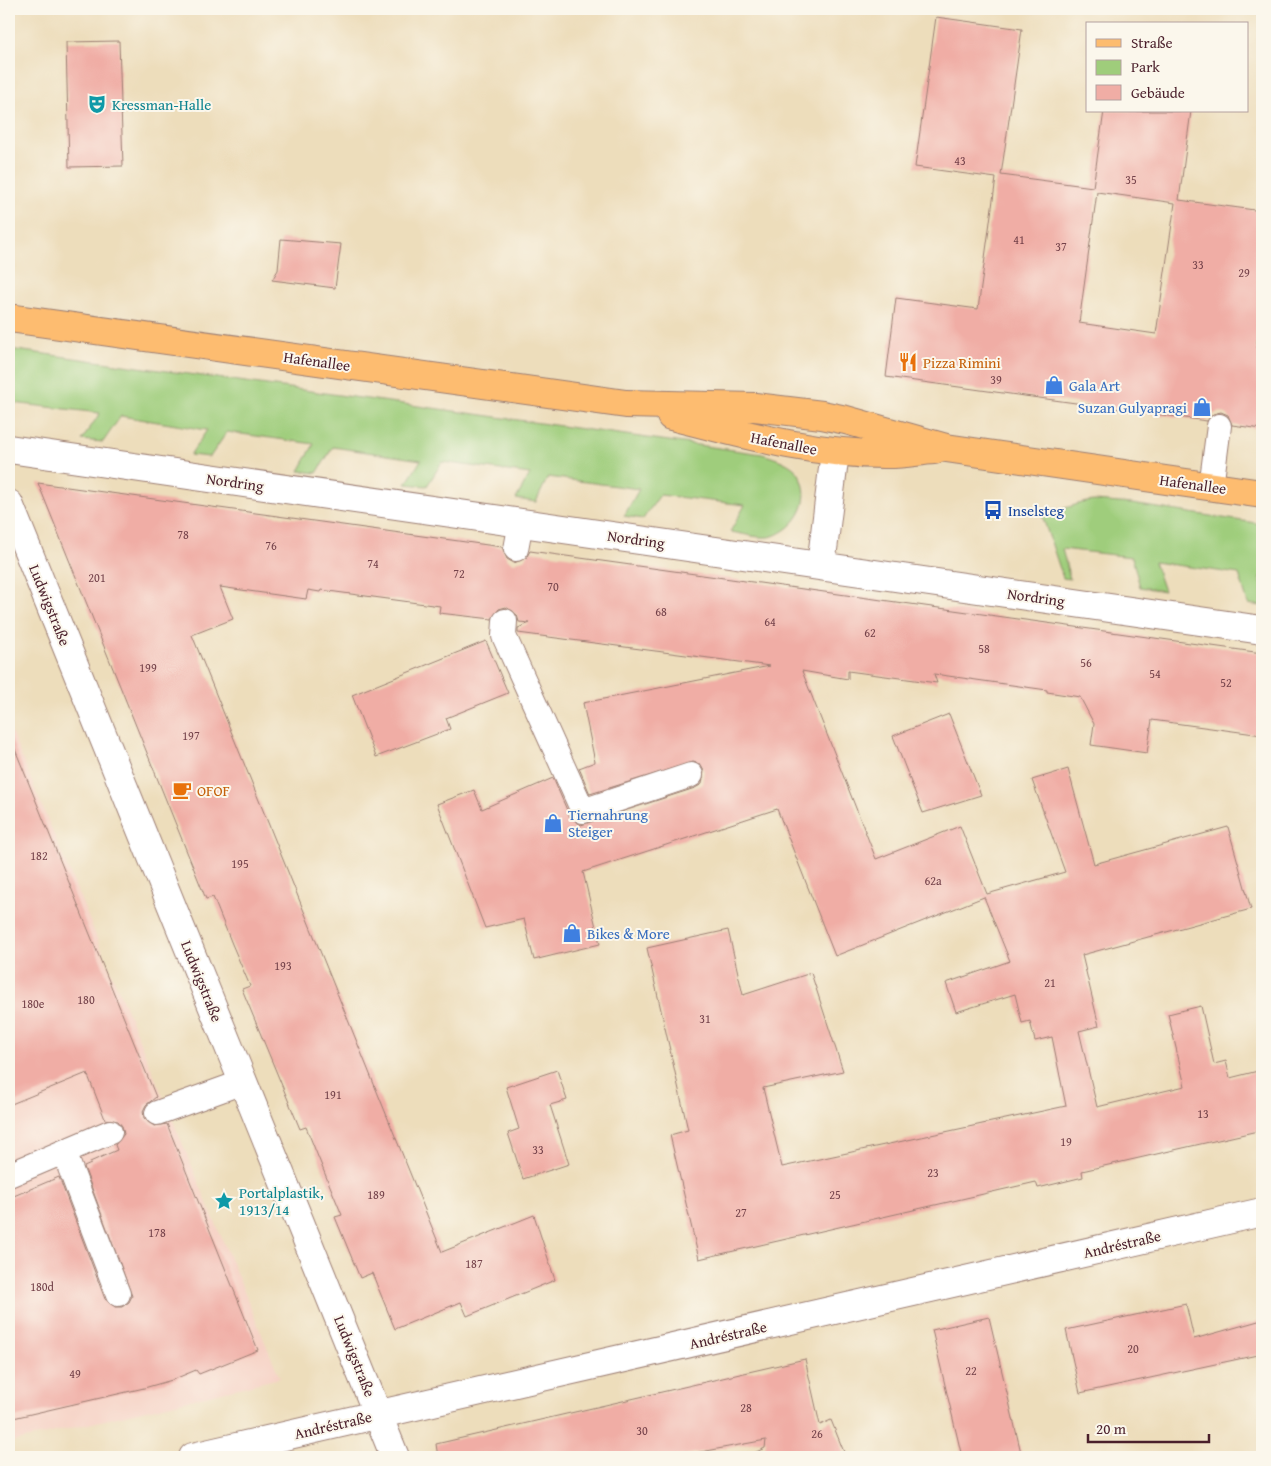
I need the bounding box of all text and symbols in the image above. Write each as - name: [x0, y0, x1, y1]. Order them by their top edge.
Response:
- legend: [1086, 22, 1248, 112]
- text: Straße: [1131, 32, 1173, 53]
- text: Park: [1131, 56, 1160, 77]
- text: Gebäude: [1131, 82, 1185, 103]
- theatre icon: Kressman-Halle: [86, 93, 108, 115]
- place label: Kressman-Halle: [112, 94, 211, 115]
- house number: 43: [954, 152, 966, 169]
- house number: 35: [1125, 171, 1137, 188]
- house number: 41: [1013, 231, 1025, 248]
- house number: 37: [1055, 238, 1067, 255]
- house number: 33: [1192, 256, 1204, 273]
- house number: 29: [1238, 264, 1250, 281]
- street label: Hafenallee: [282, 346, 352, 376]
- restaurant icon: Pizza Rimini: [897, 351, 919, 373]
- place label: Pizza Rimini: [923, 352, 1001, 373]
- house number: 39: [990, 371, 1002, 388]
- shop icon: Gala Art: [1043, 374, 1065, 396]
- place label: Gala Art: [1069, 375, 1121, 396]
- shop icon: Suzan Gulyapragi: [1191, 396, 1213, 418]
- place label: Suzan Gulyapragi: [1078, 397, 1187, 418]
- street label: Hafenallee: [749, 426, 819, 460]
- street label: Nordring: [205, 468, 266, 496]
- street label: Hafenallee: [1158, 469, 1228, 499]
- bus stop icon: Inselsteg: [982, 499, 1004, 521]
- place label: Inselsteg: [1008, 500, 1065, 521]
- street label: Nordring: [606, 525, 667, 553]
- house number: 78: [177, 526, 189, 543]
- house number: 76: [265, 537, 277, 554]
- house number: 74: [367, 555, 379, 572]
- street label: Ludwigstraße: [24, 561, 76, 649]
- house number: 72: [453, 565, 465, 582]
- house number: 201: [88, 569, 106, 586]
- house number: 70: [547, 578, 559, 595]
- street label: Nordring: [1006, 583, 1067, 611]
- house number: 68: [655, 603, 667, 620]
- house number: 64: [764, 613, 776, 630]
- house number: 62: [864, 624, 876, 641]
- house number: 58: [978, 640, 990, 657]
- house number: 56: [1080, 654, 1092, 671]
- house number: 199: [139, 659, 157, 676]
- house number: 54: [1149, 665, 1161, 682]
- house number: 52: [1220, 674, 1232, 691]
- house number: 197: [182, 727, 200, 744]
- cafe icon: OFOF: [171, 779, 193, 801]
- place label: OFOF: [197, 780, 230, 801]
- place label: Tiernahrung Steiger: [568, 804, 648, 842]
- shop icon: Tiernahrung Steiger: [542, 812, 564, 834]
- house number: 182: [30, 847, 48, 864]
- house number: 195: [231, 855, 249, 872]
- house number: 62a: [924, 872, 942, 889]
- shop icon: Bikes & More: [561, 922, 583, 944]
- place label: Bikes & More: [587, 923, 670, 944]
- street label: Ludwigstraße: [176, 937, 228, 1025]
- house number: 193: [274, 957, 292, 974]
- house number: 21: [1044, 974, 1056, 991]
- house number: 180: [77, 991, 95, 1008]
- house number: 180e: [22, 995, 45, 1012]
- house number: 31: [699, 1010, 711, 1027]
- house number: 191: [324, 1086, 342, 1103]
- house number: 13: [1197, 1105, 1209, 1122]
- house number: 19: [1060, 1133, 1072, 1150]
- house number: 33: [532, 1141, 544, 1158]
- house number: 23: [927, 1164, 939, 1181]
- place label: Portalplastik, 1913/14: [239, 1182, 324, 1220]
- house number: 189: [367, 1186, 385, 1203]
- house number: 25: [829, 1186, 841, 1203]
- place icon: Portalplastik, 1913/14: [213, 1190, 235, 1212]
- house number: 27: [735, 1204, 747, 1221]
- house number: 178: [148, 1224, 166, 1241]
- street label: Andréstraße: [1081, 1225, 1163, 1263]
- house number: 187: [465, 1255, 483, 1272]
- house number: 180d: [30, 1278, 54, 1295]
- street label: Ludwigstraße: [329, 1312, 381, 1400]
- street label: Andréstraße: [687, 1316, 769, 1354]
- house number: 20: [1127, 1340, 1139, 1357]
- house number: 22: [965, 1362, 977, 1379]
- house number: 49: [69, 1365, 81, 1382]
- house number: 28: [740, 1399, 752, 1416]
- street label: Andréstraße: [292, 1406, 374, 1444]
- scale bar: [1088, 1411, 1210, 1443]
- text: 20 m: [1096, 1418, 1127, 1439]
- house number: 30: [636, 1422, 648, 1439]
- house number: 26: [811, 1425, 823, 1442]

